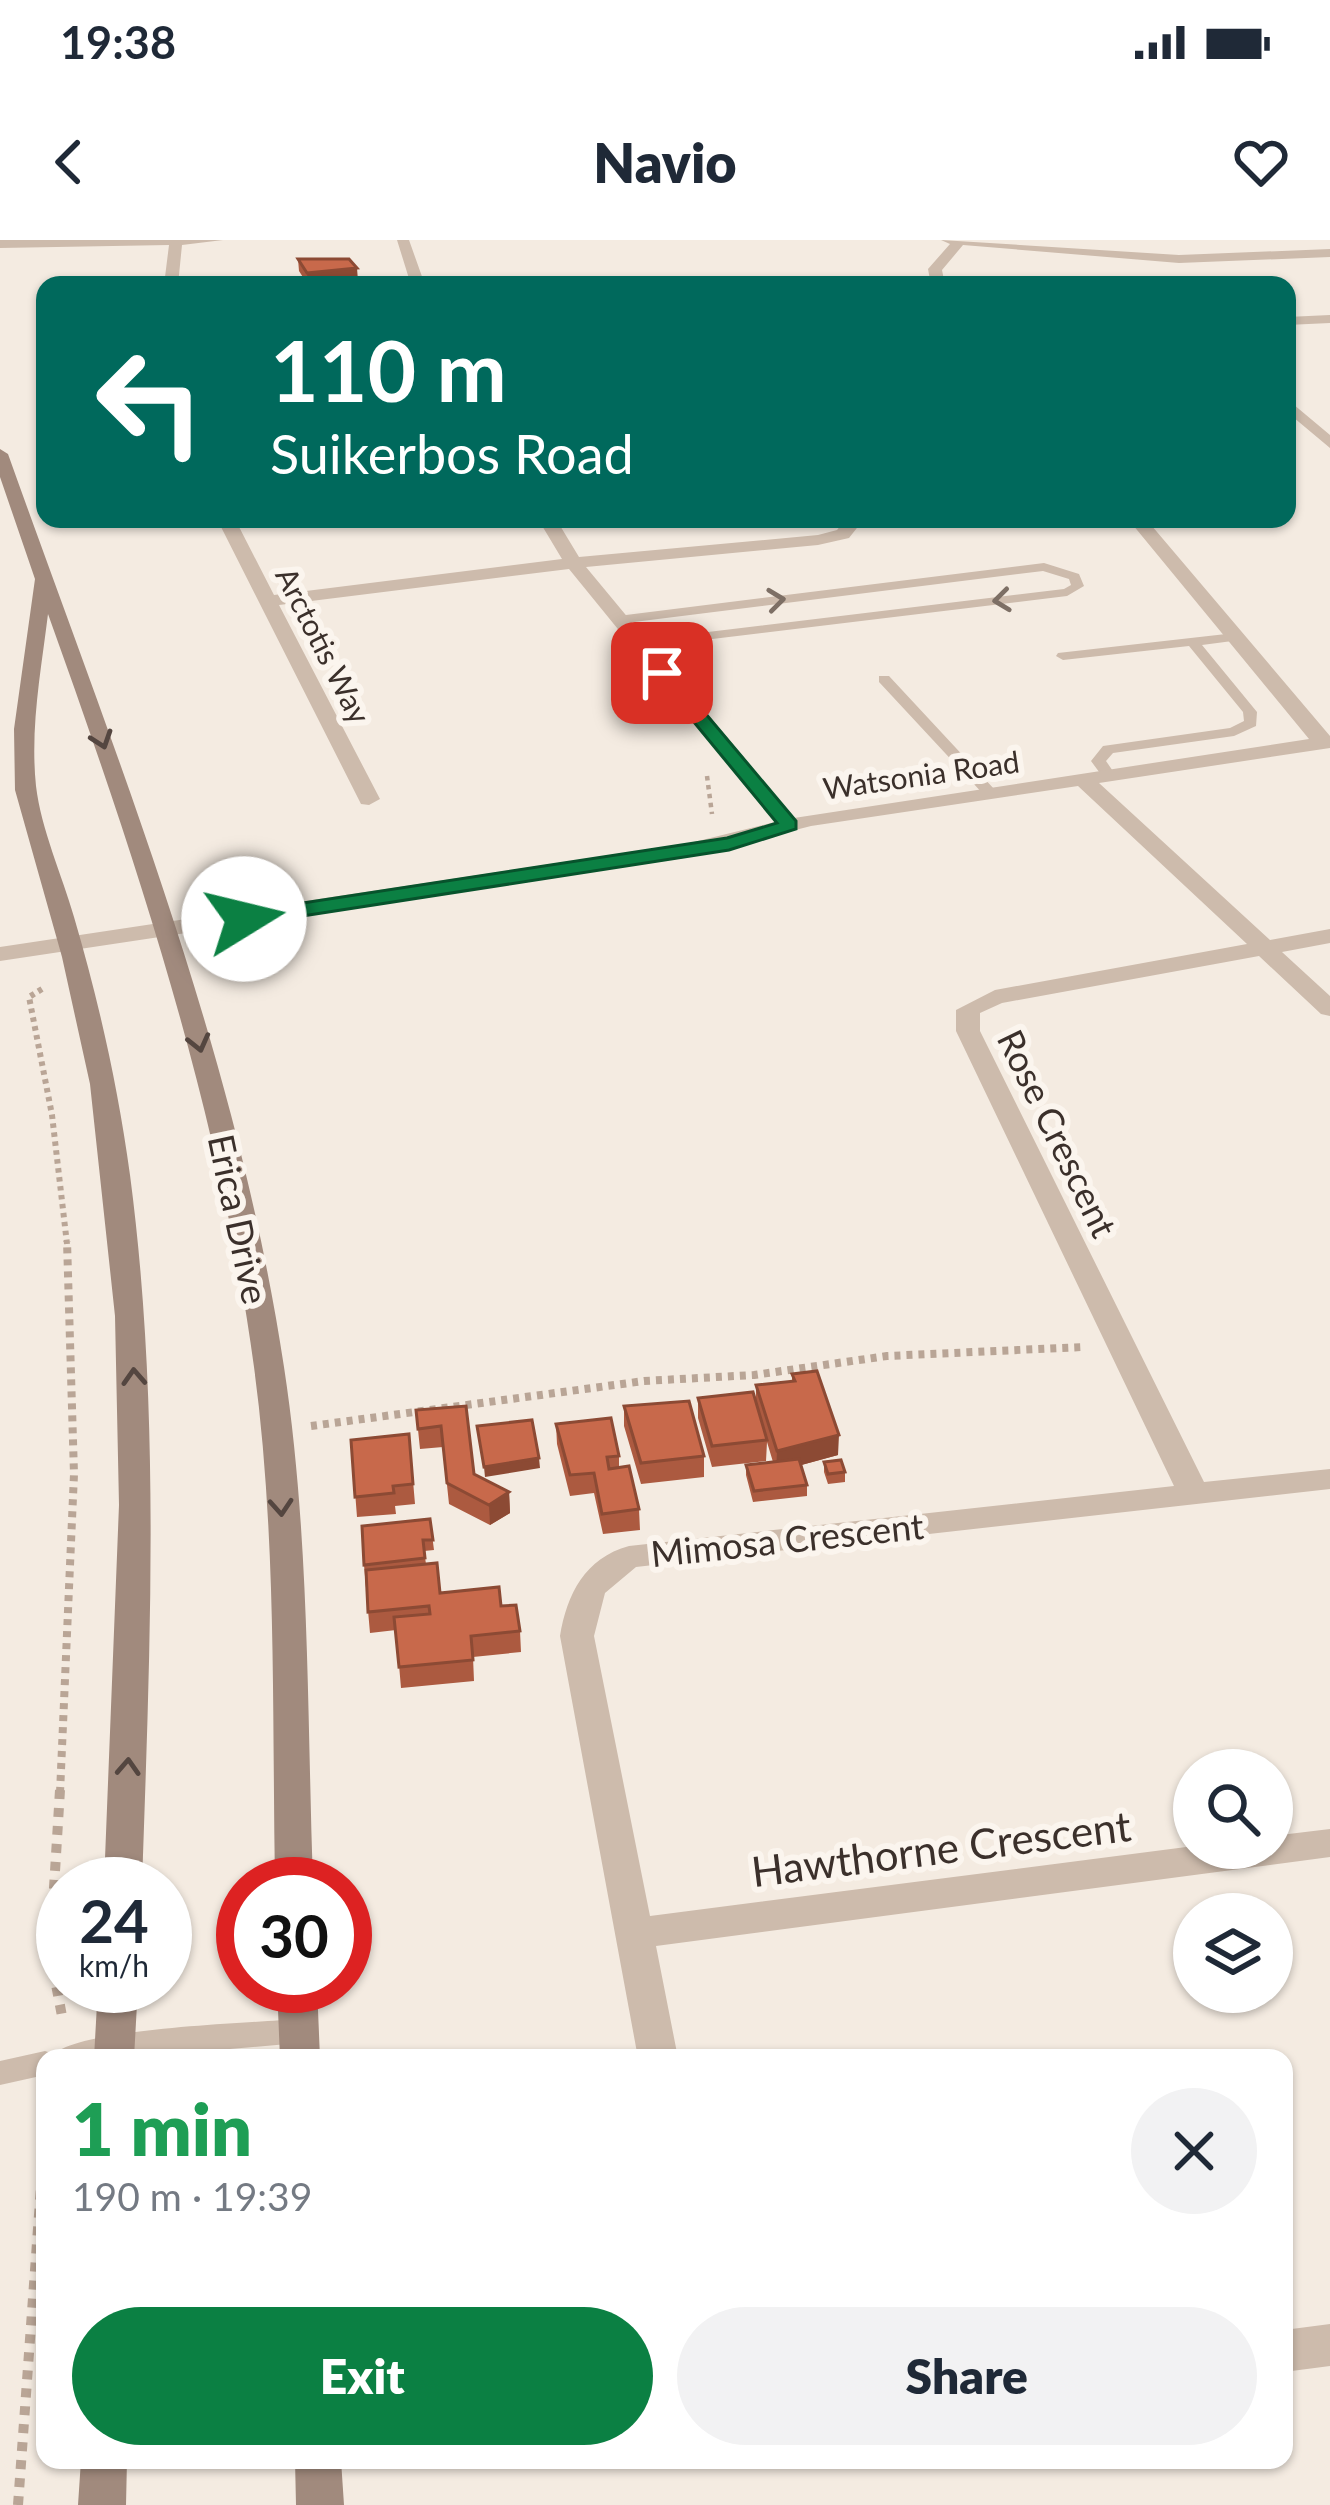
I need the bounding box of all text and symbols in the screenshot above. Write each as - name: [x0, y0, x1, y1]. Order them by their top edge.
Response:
- text: 19:38: [60, 15, 176, 69]
- icon: back: [36, 129, 102, 195]
- icon: heart: [1228, 129, 1294, 195]
- text: Navio: [593, 130, 737, 195]
- text: 110 m: [270, 319, 507, 420]
- icon: left: [72, 324, 228, 480]
- text: Suikerbos Road: [270, 421, 634, 486]
- street label: Arctotis Way: [269, 561, 379, 730]
- one-way arrow: [992, 587, 1012, 613]
- one-way arrow: [766, 588, 786, 614]
- pin: [611, 622, 713, 724]
- icon: arrive: [629, 640, 695, 706]
- one-way arrow: [88, 728, 112, 749]
- street label: Watsonia Road: [820, 742, 1022, 806]
- position arrow: [181, 856, 307, 982]
- street label: Rose Crescent: [989, 1022, 1127, 1244]
- one-way arrow: [184, 1033, 209, 1053]
- street label: Erica Drive: [200, 1130, 278, 1308]
- one-way arrow: [121, 1367, 147, 1386]
- one-way arrow: [268, 1498, 293, 1517]
- street label: Mimosa Crescent: [648, 1503, 926, 1575]
- map controls: [1173, 1749, 1293, 2013]
- button: search: [1173, 1749, 1293, 1869]
- one-way arrow: [115, 1757, 141, 1776]
- street label: Hawthorne Crescent: [748, 1800, 1134, 1896]
- speed limit sign: 30: [216, 1857, 372, 2013]
- text: 24: [79, 1884, 149, 1956]
- button: layers: [1173, 1893, 1293, 2013]
- text: km/h: [79, 1947, 149, 1983]
- text: 1 min: [72, 2085, 252, 2171]
- button: close: [1131, 2088, 1257, 2214]
- text: 190 m · 19:39: [72, 2173, 312, 2219]
- button: Exit: [72, 2307, 653, 2445]
- button: Share: [677, 2307, 1257, 2445]

